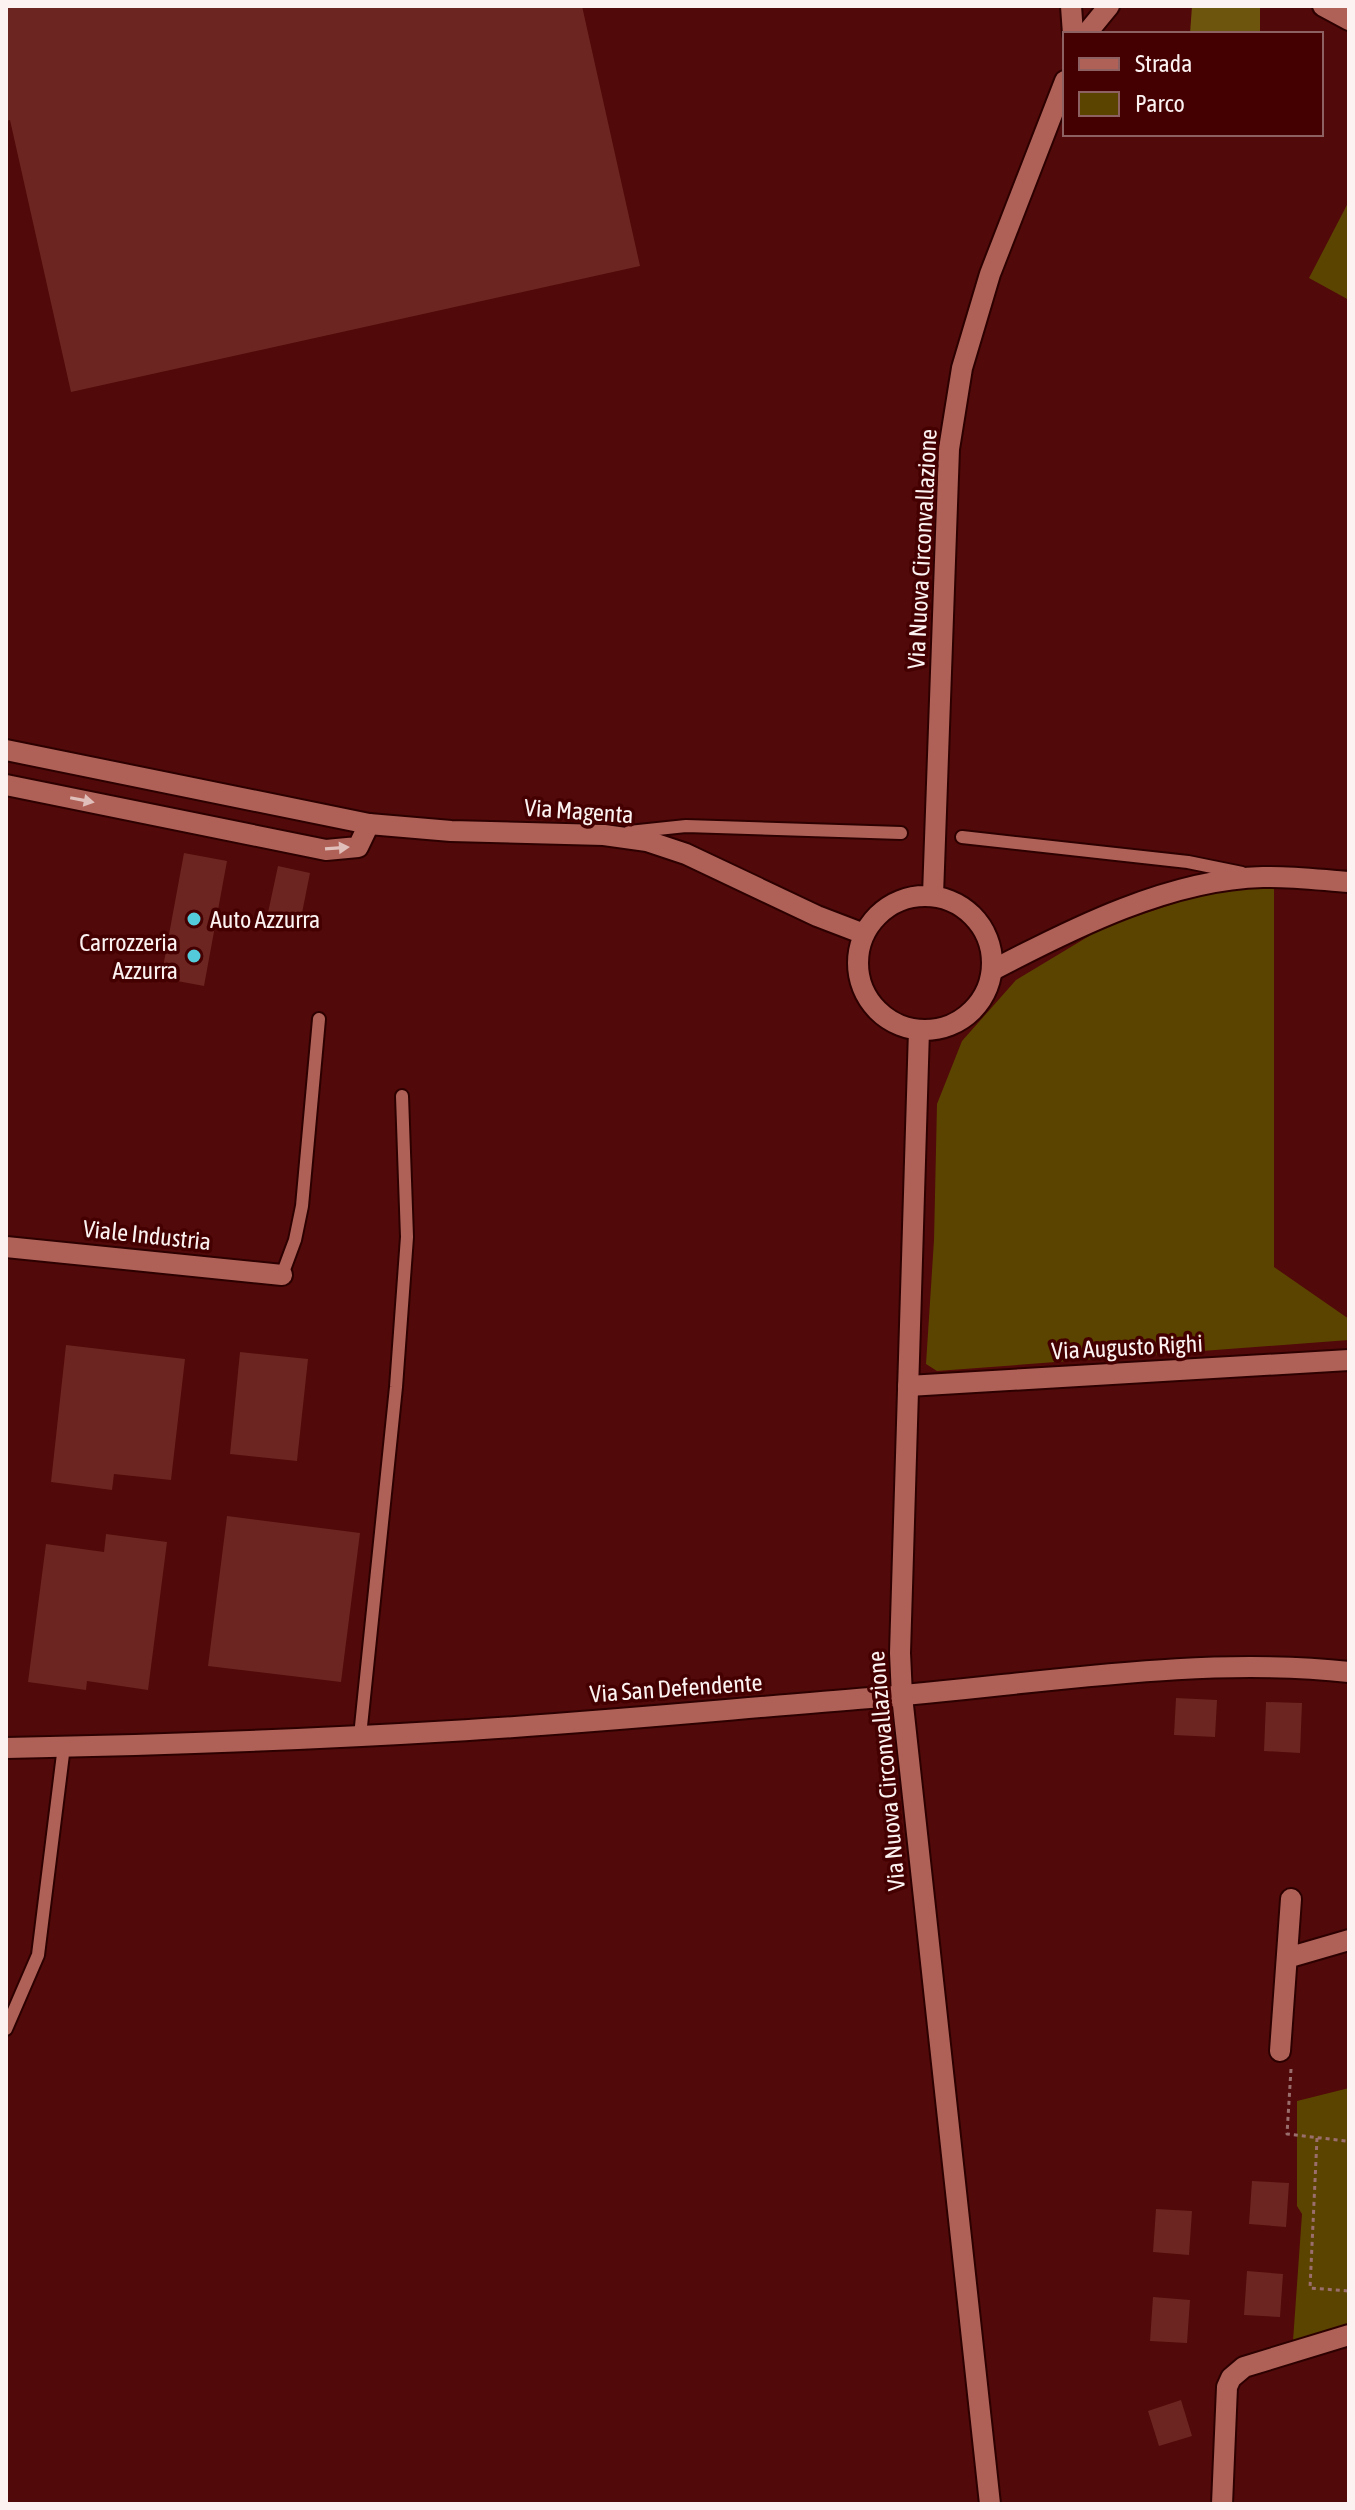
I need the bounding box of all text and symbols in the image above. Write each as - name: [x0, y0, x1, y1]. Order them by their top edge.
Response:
- legend: [1063, 32, 1323, 136]
- text: Strada: [1135, 50, 1192, 77]
- text: Parco: [1135, 90, 1185, 117]
- street label: Via Nuova Circonvallazione: [902, 428, 942, 670]
- street label: Via Magenta: [523, 794, 635, 828]
- one-way arrow: [70, 795, 95, 807]
- one-way arrow: [325, 841, 350, 854]
- place label: Auto Azzurra: [210, 906, 320, 933]
- marker: Auto Azzurra: [185, 910, 203, 928]
- place label: Carrozzeria Azzurra: [79, 929, 178, 984]
- marker: Carrozzeria Azzurra: [185, 947, 203, 965]
- street label: Viale Industria: [82, 1215, 212, 1255]
- street label: Via Augusto Righi: [1051, 1330, 1203, 1364]
- street label: Via Nuova Circonvallazione: [862, 1650, 910, 1892]
- street label: Via San Defendente: [589, 1669, 763, 1707]

